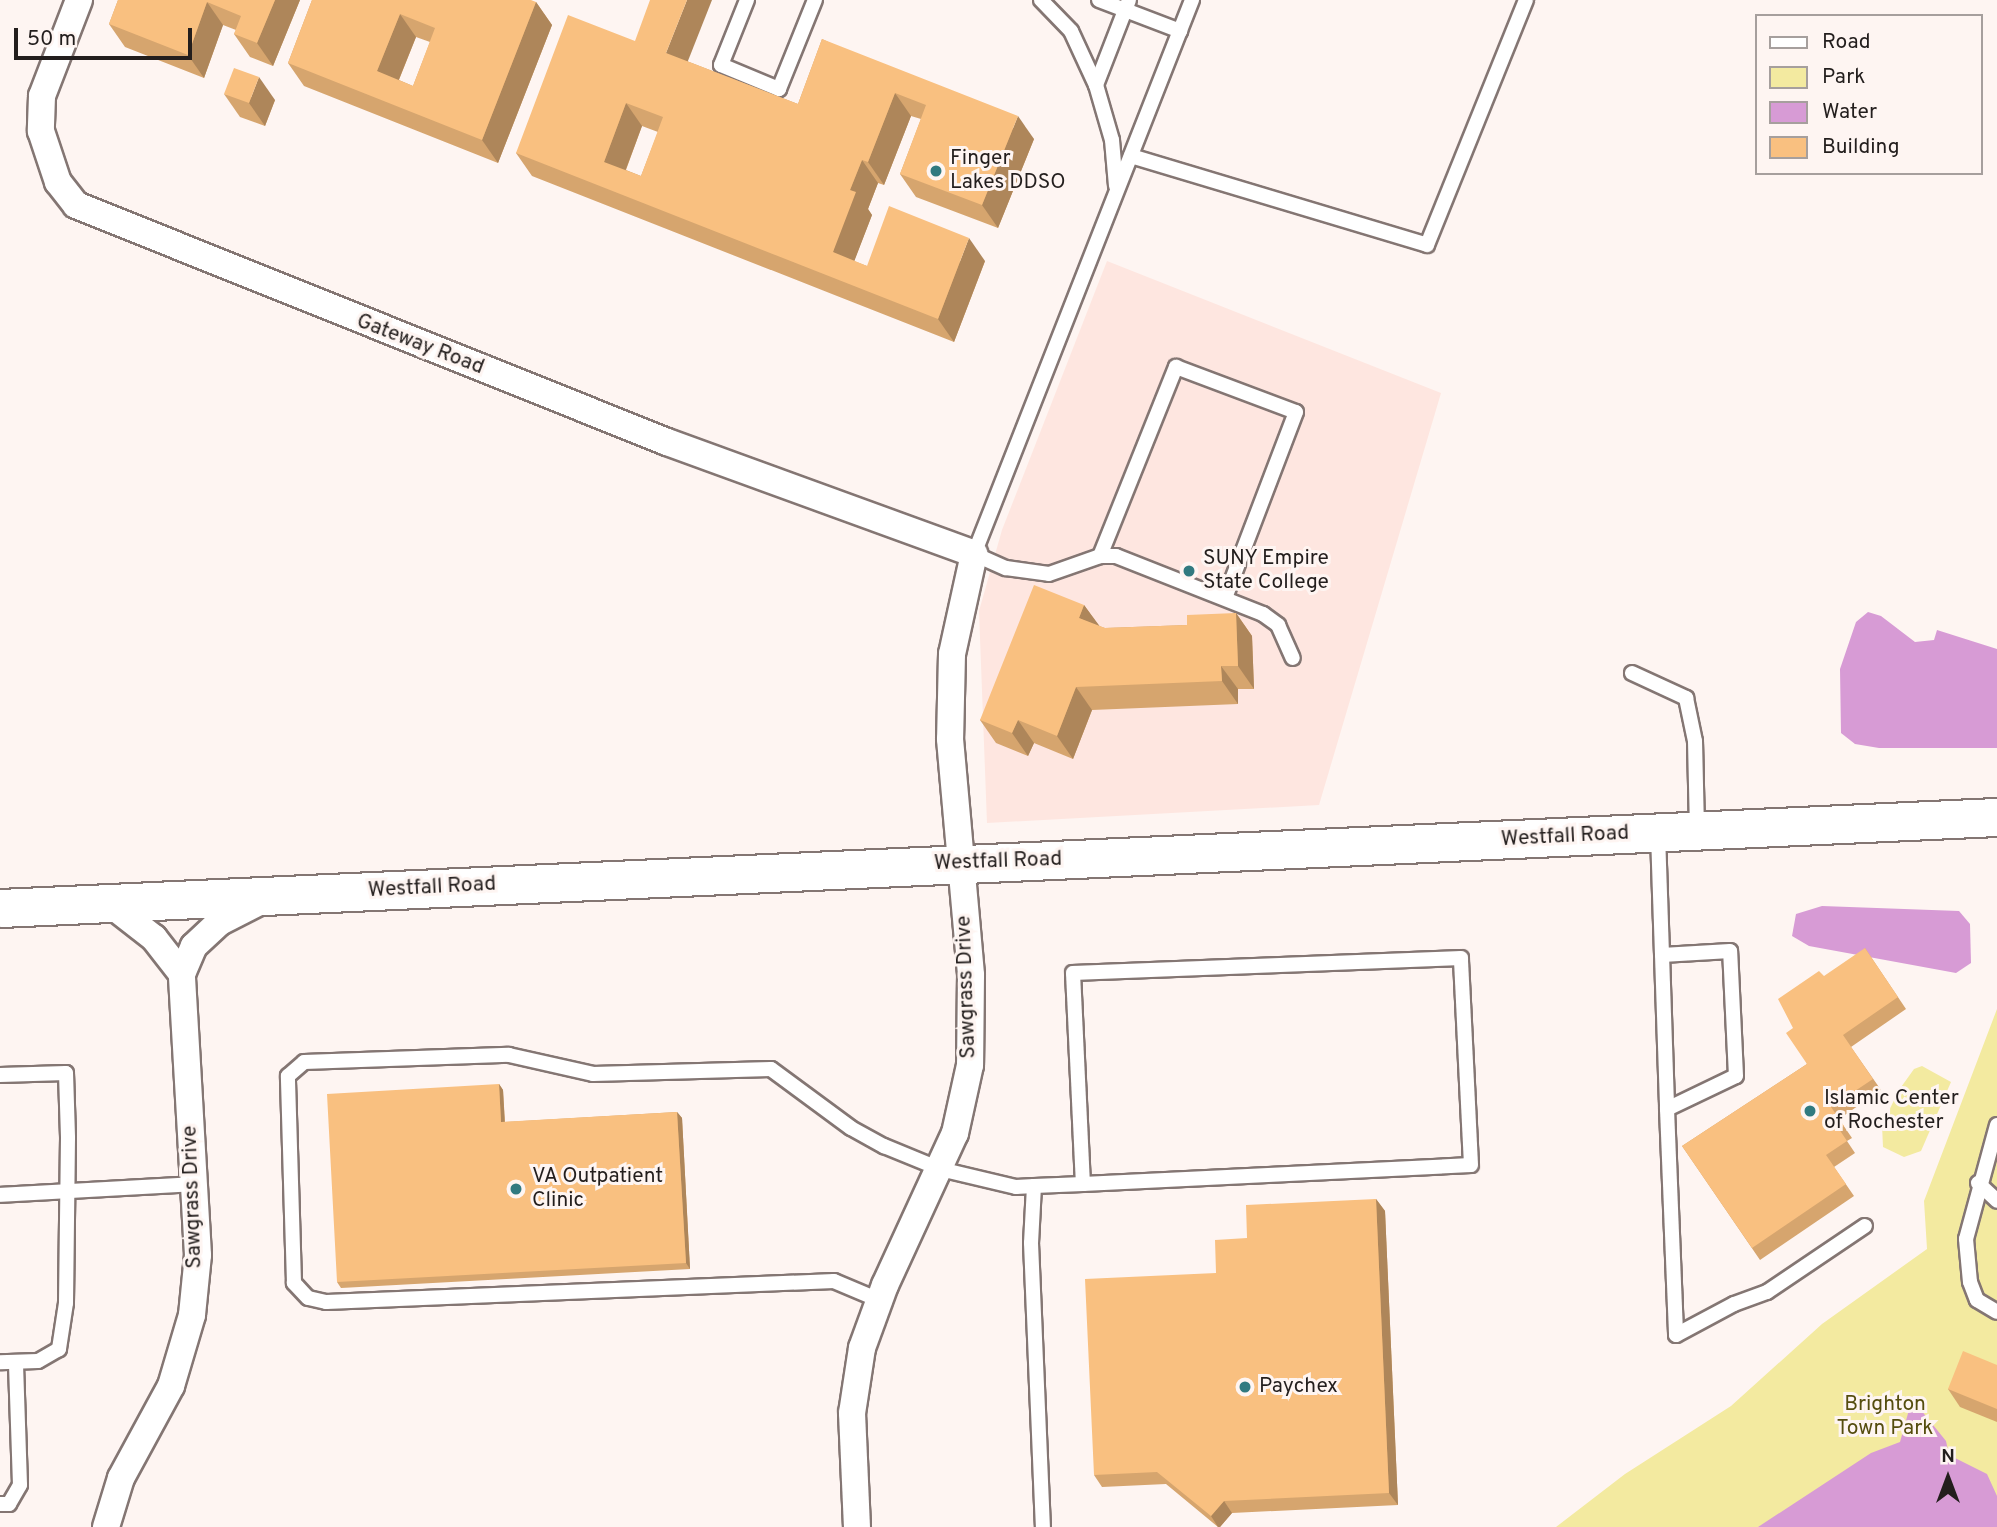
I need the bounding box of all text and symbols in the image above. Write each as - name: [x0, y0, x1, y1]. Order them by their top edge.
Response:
- scale bar: [18, 14, 196, 58]
- legend: [1756, 14, 1983, 175]
- text: 50 m: [27, 26, 76, 53]
- text: Road: [1822, 29, 1871, 56]
- text: Park: [1822, 64, 1865, 91]
- text: Water: [1822, 99, 1877, 126]
- text: Building: [1822, 134, 1900, 161]
- place label: Finger Lakes DDSO: [950, 146, 1066, 196]
- marker: Finger Lakes DDSO: [928, 163, 944, 179]
- street label: Gateway Road: [353, 309, 487, 381]
- place label: SUNY Empire State College: [1203, 546, 1330, 596]
- marker: SUNY Empire State College: [1181, 563, 1197, 579]
- street label: Westfall Road: [1500, 821, 1630, 853]
- street label: Westfall Road: [933, 847, 1063, 877]
- street label: Westfall Road: [367, 872, 497, 904]
- street label: Sawgrass Drive: [952, 915, 982, 1059]
- place label: Islamic Center of Rochester: [1824, 1086, 1959, 1136]
- marker: Islamic Center of Rochester: [1802, 1103, 1818, 1119]
- street label: Sawgrass Drive: [178, 1125, 208, 1269]
- place label: VA Outpatient Clinic: [532, 1164, 664, 1214]
- marker: VA Outpatient Clinic: [506, 1179, 526, 1199]
- place label: Paychex: [1259, 1374, 1338, 1400]
- marker: Paychex: [1237, 1379, 1253, 1395]
- park label: Brighton Town Park: [1837, 1392, 1933, 1442]
- north arrow: [1913, 1443, 1983, 1513]
- text: N: [1941, 1445, 1955, 1469]

